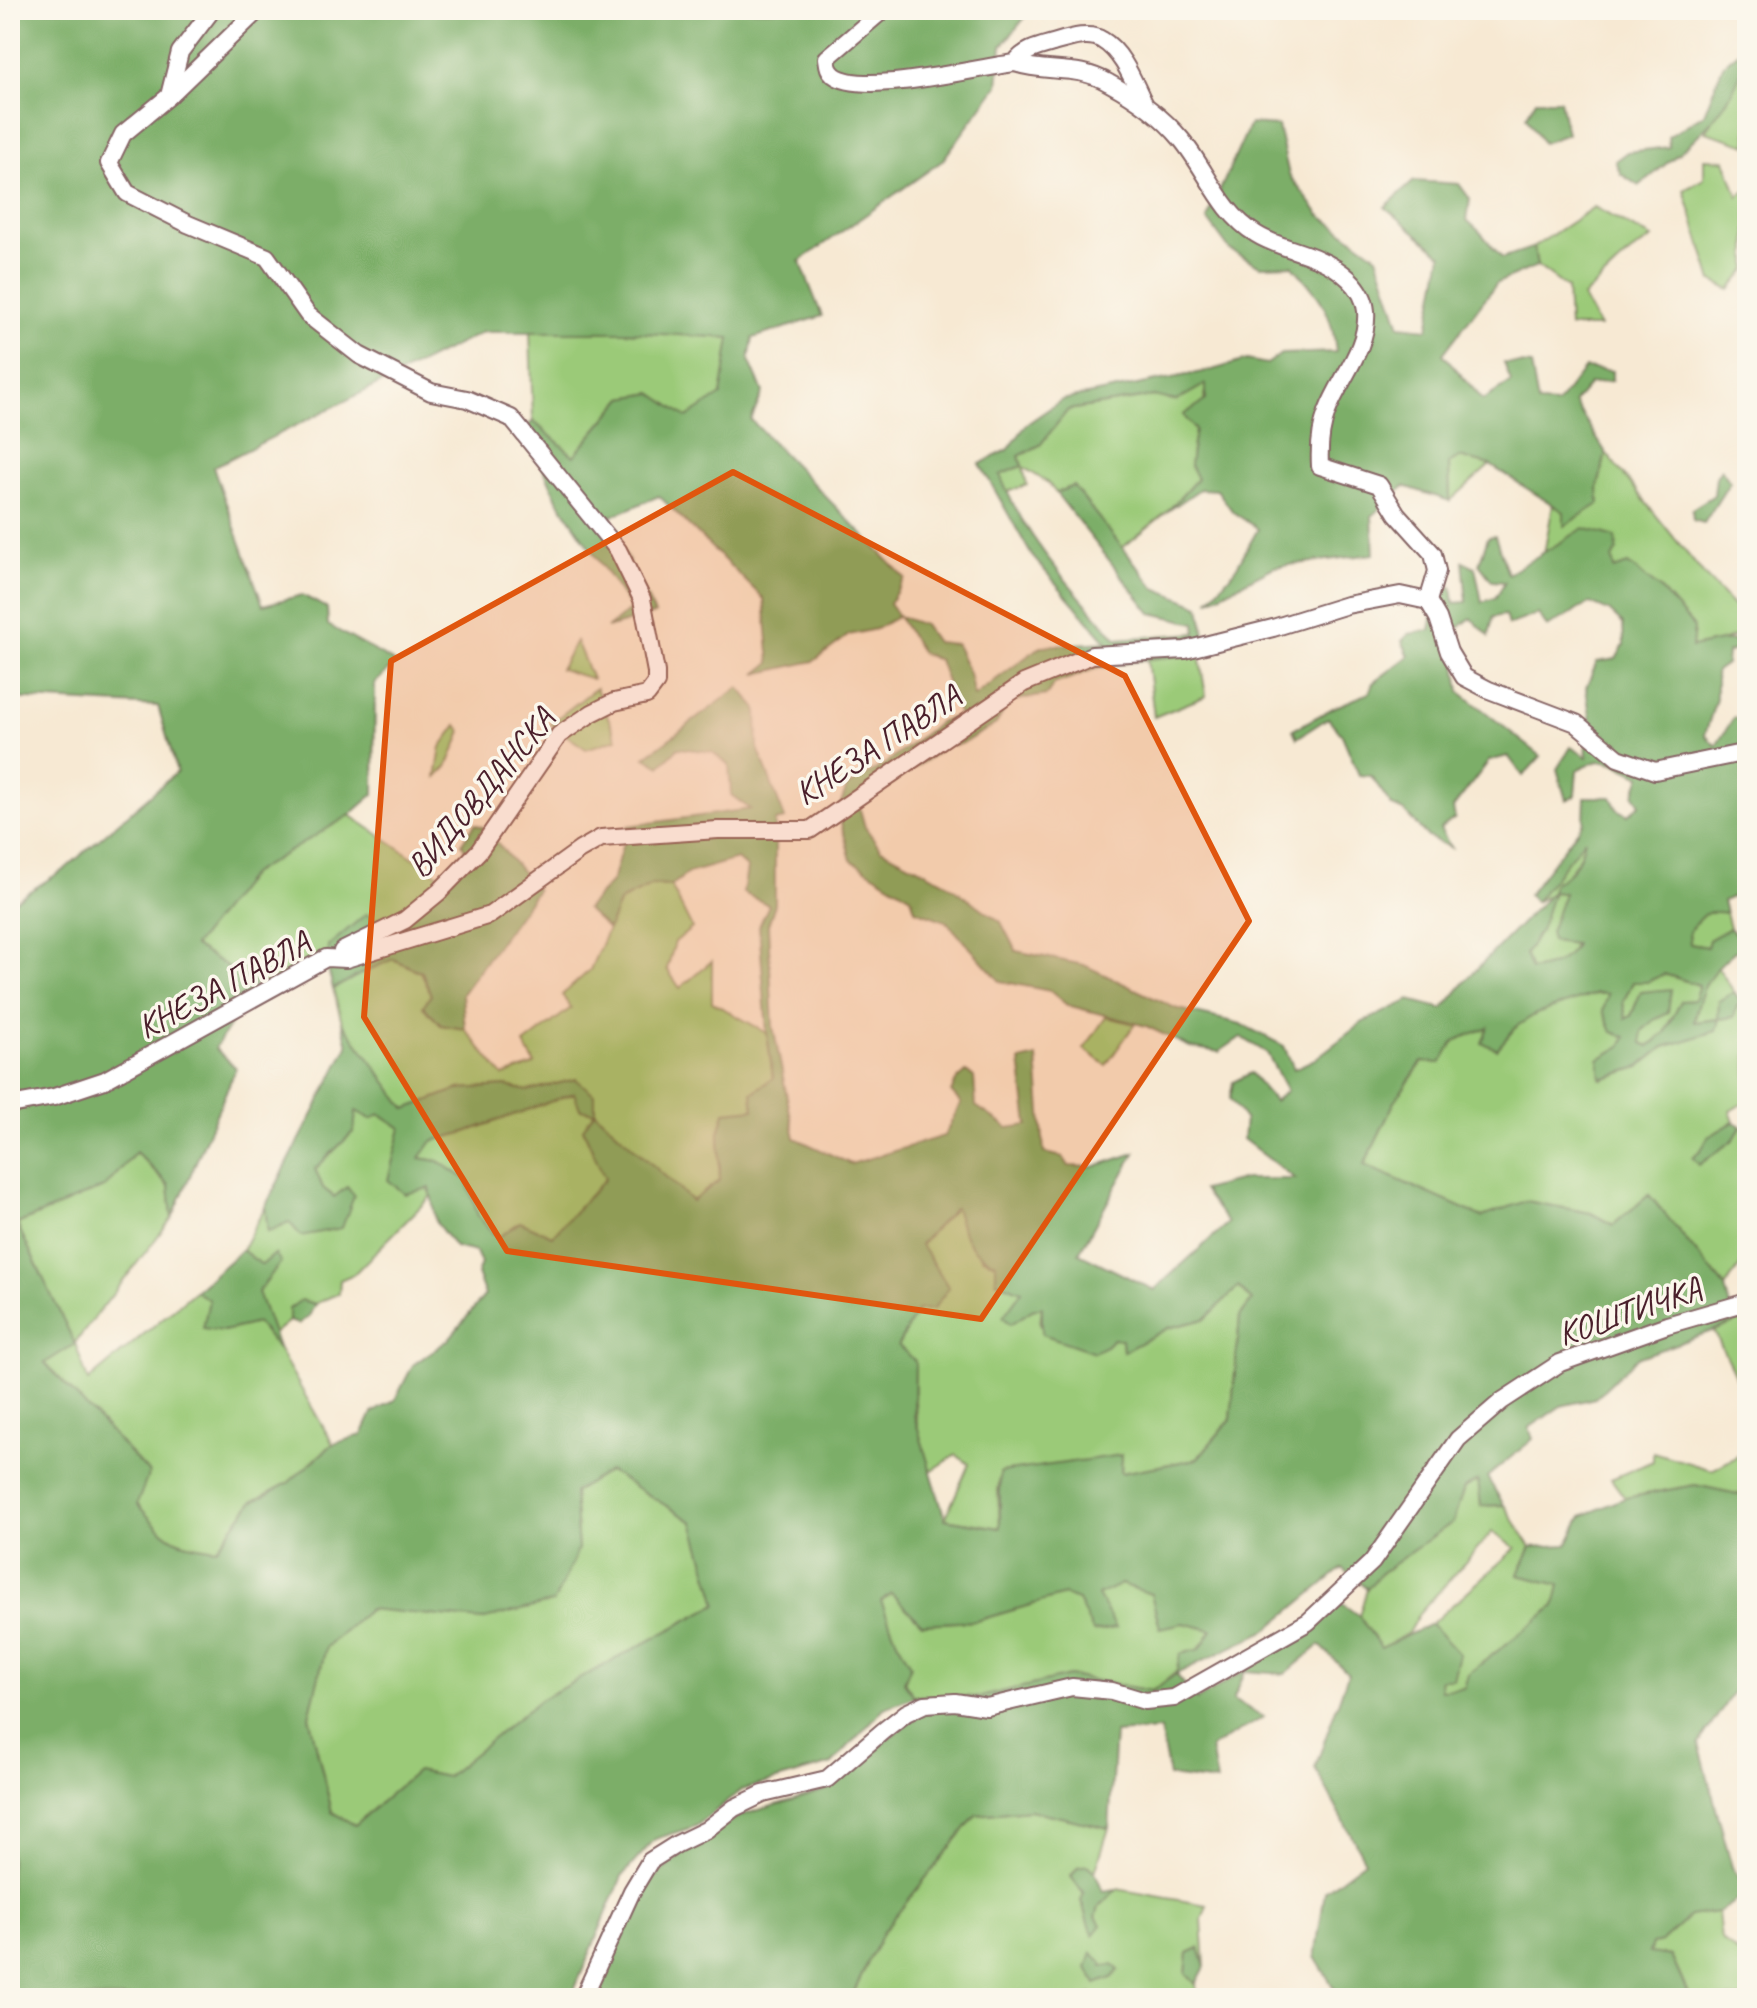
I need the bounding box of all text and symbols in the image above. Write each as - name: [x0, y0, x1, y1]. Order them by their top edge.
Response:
- street label: КНЕЗА ПАВЛА: [786, 674, 970, 814]
- street label: ВИДОВДАНСКА: [397, 697, 565, 886]
- street label: КНЕЗА ПАВЛА: [129, 920, 319, 1048]
- street label: КОШТИЧКА: [1552, 1266, 1707, 1355]

